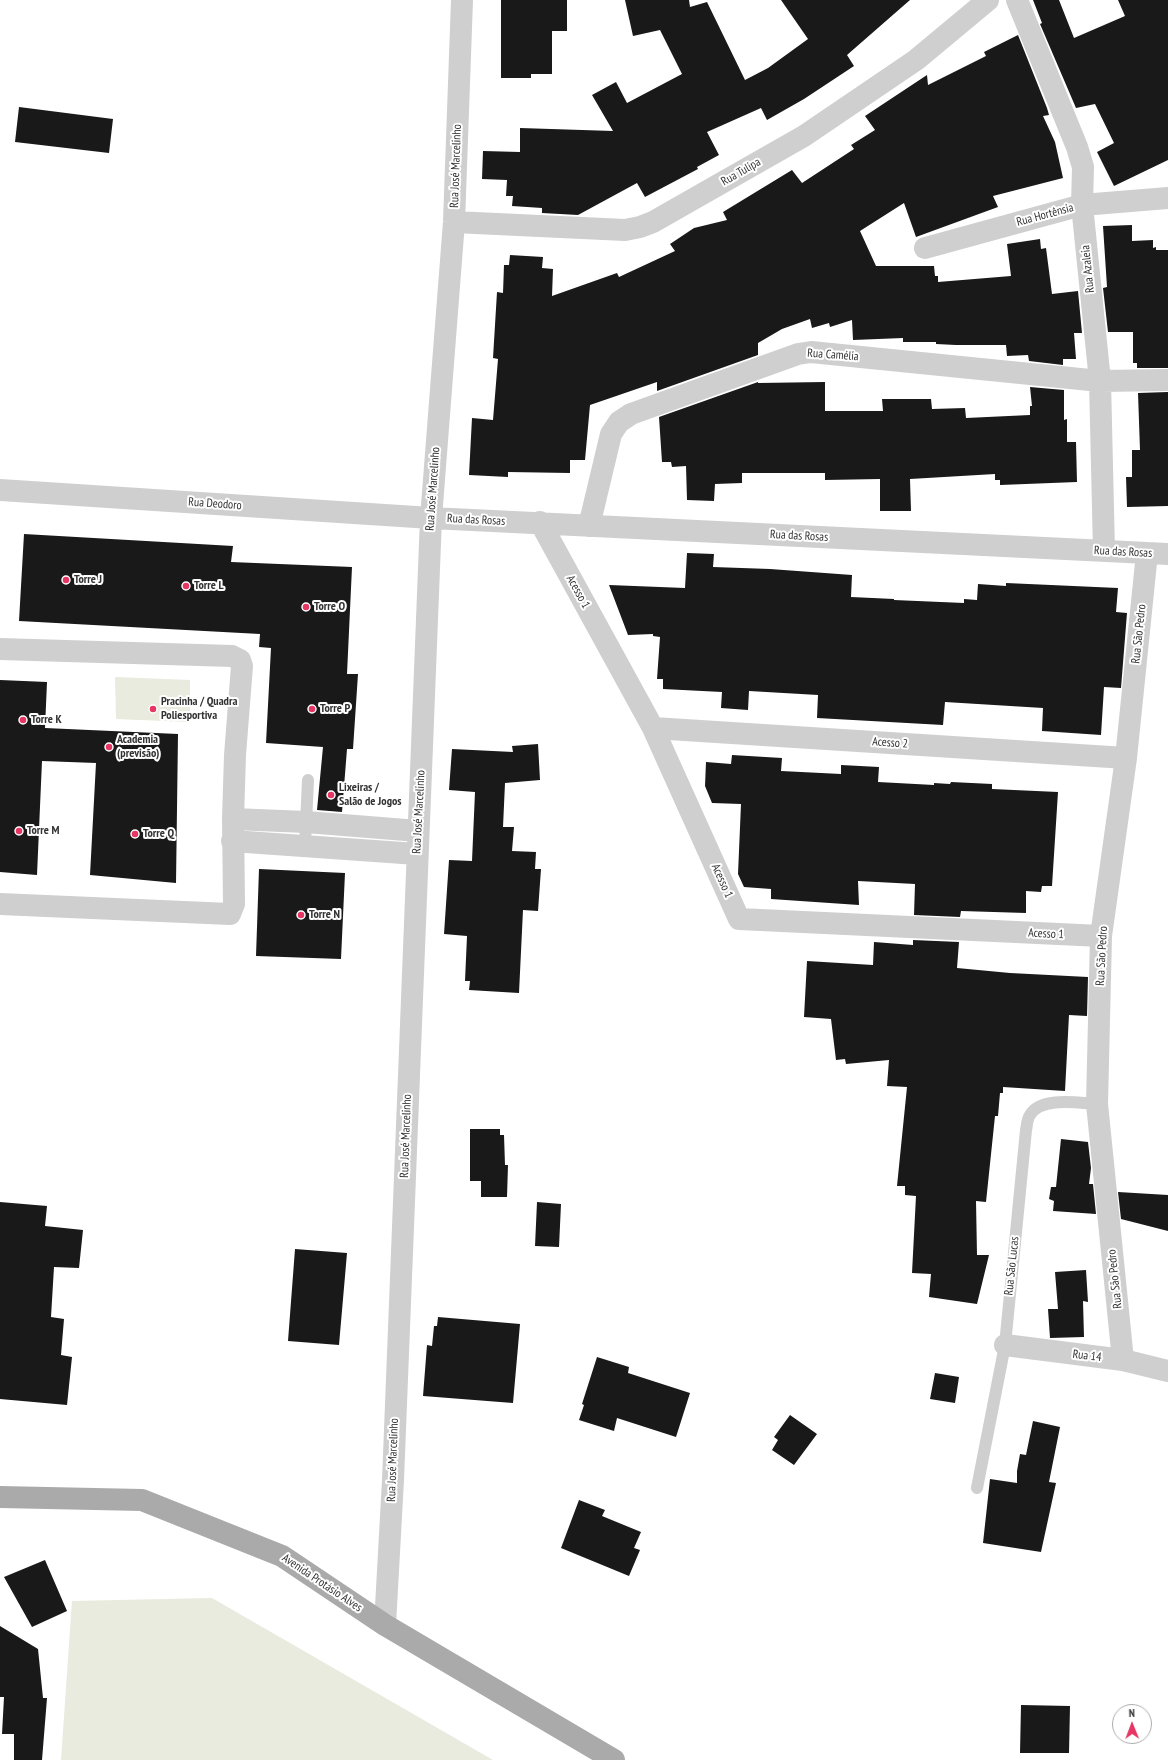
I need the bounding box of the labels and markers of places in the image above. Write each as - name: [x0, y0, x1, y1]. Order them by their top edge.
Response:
- place label: Torre J: [74, 573, 102, 587]
- marker: Torre J: [61, 575, 71, 585]
- place label: Torre L: [194, 579, 223, 593]
- marker: Torre L: [181, 581, 191, 591]
- place label: Torre O: [314, 600, 345, 614]
- marker: Torre O: [301, 602, 311, 612]
- place label: Pracinha / Quadra Poliesportiva: [161, 695, 237, 723]
- place label: Torre P: [320, 702, 350, 716]
- marker: Pracinha / Quadra Poliesportiva: [148, 704, 158, 714]
- marker: Torre P: [307, 704, 317, 714]
- place label: Torre K: [31, 713, 62, 727]
- marker: Torre K: [18, 715, 28, 725]
- place label: Academia (previsão): [117, 733, 159, 761]
- marker: Academia (previsão): [104, 742, 114, 752]
- place label: Lixeiras / Salão de Jogos: [339, 781, 401, 809]
- marker: Lixeiras / Salão de Jogos: [326, 790, 336, 800]
- place label: Torre M: [27, 824, 59, 838]
- marker: Torre M: [14, 826, 24, 836]
- place label: Torre Q: [143, 827, 174, 841]
- marker: Torre Q: [130, 829, 140, 839]
- place label: Torre N: [309, 908, 340, 922]
- marker: Torre N: [296, 910, 306, 920]

